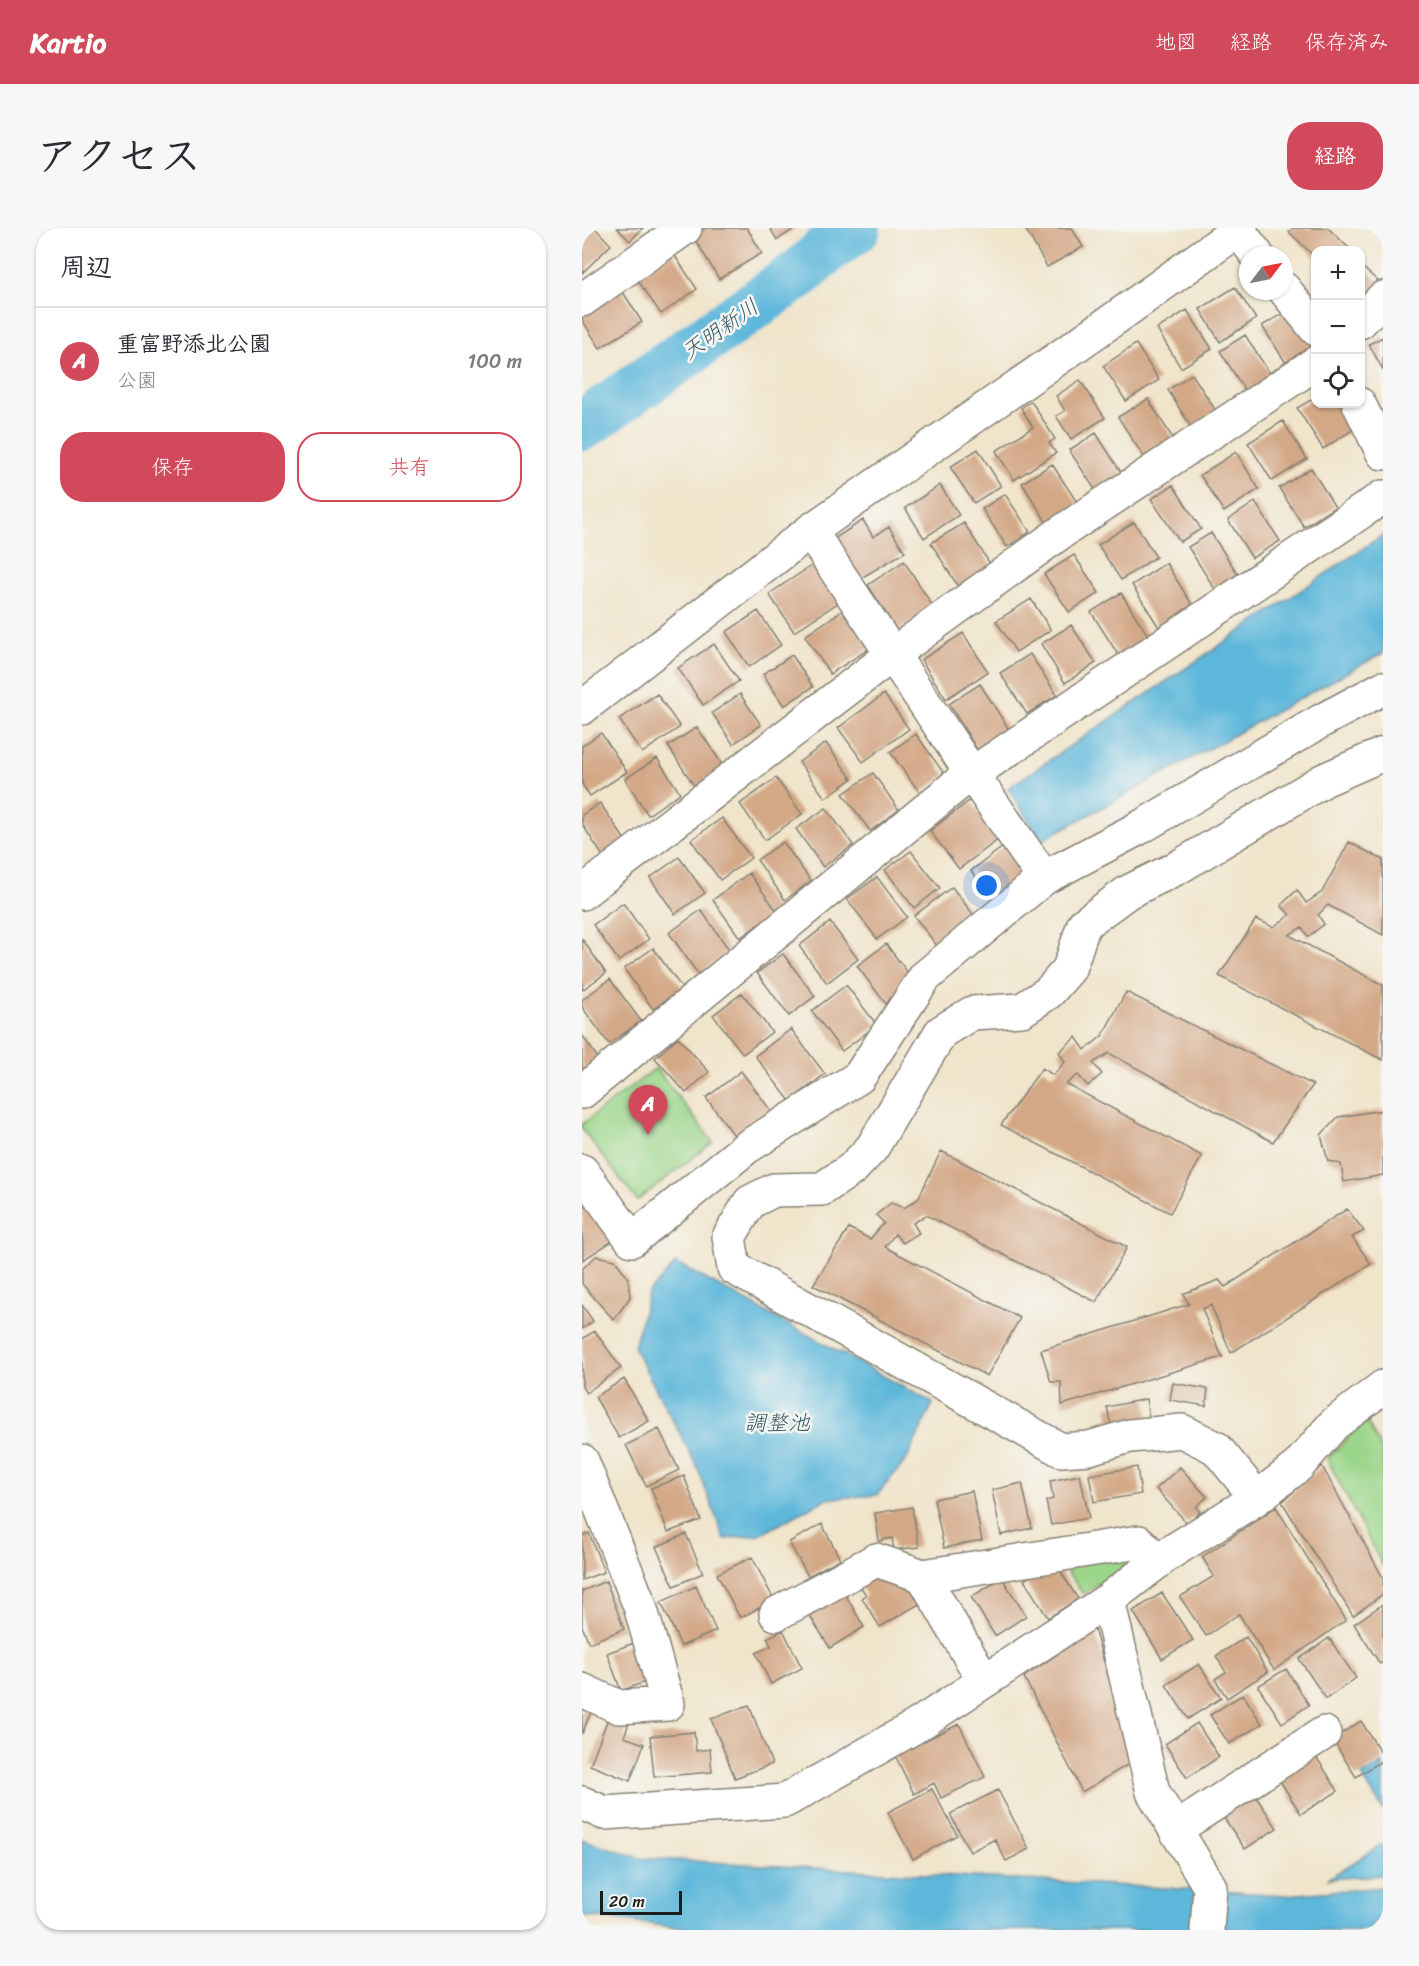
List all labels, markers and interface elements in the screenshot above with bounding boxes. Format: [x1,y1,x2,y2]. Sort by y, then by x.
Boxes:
text: Kartio [30,18,106,67]
text: 地図 [1155,23,1197,61]
text: 経路 [1230,23,1272,61]
text: 保存済み [1305,23,1389,61]
text: アクセス [36,119,201,193]
button: 経路 [1287,122,1383,190]
text: 周辺 [60,244,112,290]
north arrow [1239,246,1293,300]
map controls [1311,246,1365,408]
button: + [1311,246,1365,300]
water label: 天明新川 [673,288,767,370]
button: − [1311,300,1365,354]
text: 重富野添北公園 [117,324,271,363]
text: A [73,344,86,379]
text: 100 m [468,344,522,379]
button: locate [1311,354,1365,408]
text: 公園 [117,363,157,398]
button: 保存 [60,432,285,502]
button: 共有 [297,432,522,502]
your location [972,871,1001,900]
pin: A [628,1086,668,1135]
water label: 調整池 [744,1403,811,1442]
text: 20 m [609,1887,645,1916]
scale bar [600,1888,682,1916]

